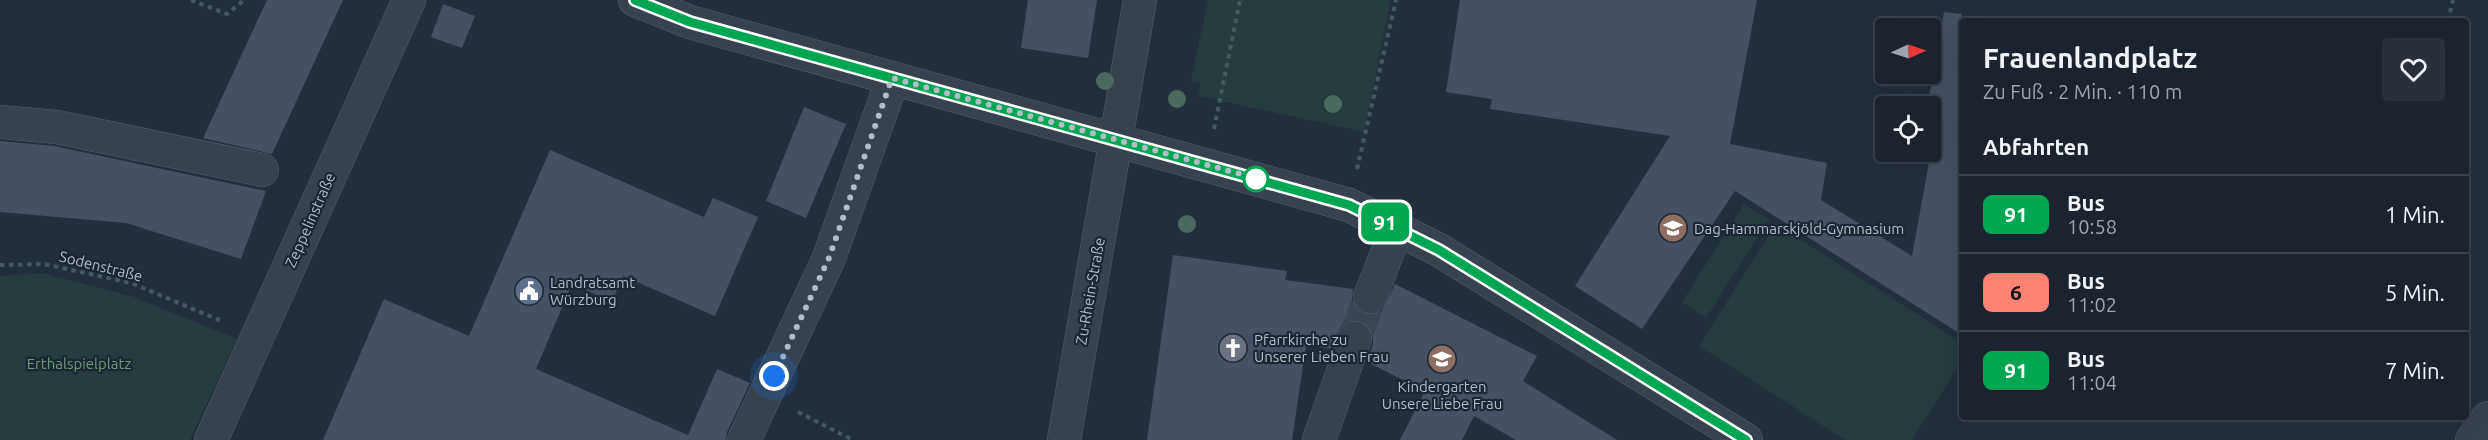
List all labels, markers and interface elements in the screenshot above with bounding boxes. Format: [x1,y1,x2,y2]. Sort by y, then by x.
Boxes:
north arrow [1875,18,1941,84]
map controls [1875,18,1941,162]
button: heart [2382,38,2445,101]
text: Frauenlandplatz [1983,42,2197,73]
text: Zu Fuß · 2 Min. · 110 m [1983,80,2182,103]
button: locate [1875,96,1941,162]
text: Abfahrten [1983,134,2089,159]
unlabelled marker [1243,166,1269,192]
street label: Zeppelinstraße [282,170,338,270]
text: Bus [2067,190,2105,215]
line badge: 91 [1358,202,1412,242]
text: 91 [2004,202,2028,226]
text: 1 Min. [2385,202,2445,227]
text: 91 [1373,210,1397,234]
school or university icon: Dag-Hammarskjöld-Gymnasium [1657,212,1689,244]
text: 10:58 [2067,215,2117,238]
place label: Dag-Hammarskjöld-Gymnasium [1694,220,1904,237]
street label: Zu-Rhein-Straße [1072,236,1108,346]
street label: Sodenstraße [58,247,144,285]
text: Bus [2067,268,2105,293]
place label: Landratsamt Würzburg [550,274,635,308]
public building icon: Landratsamt Würzburg [513,275,545,307]
text: 6 [2010,280,2022,304]
text: 5 Min. [2385,280,2445,305]
text: 11:02 [2067,293,2117,316]
place label: Pfarrkirche zu Unserer Lieben Frau [1254,331,1389,365]
church icon: Pfarrkirche zu Unserer Lieben Frau [1217,332,1249,364]
school or university icon: Kindergarten Unsere Liebe Frau [1426,343,1458,375]
text: Bus [2067,346,2105,371]
park label: Erthalspielplatz [27,355,131,372]
text: 91 [2004,358,2028,382]
text: 7 Min. [2385,358,2445,383]
your location [759,361,789,391]
text: 11:04 [2067,371,2117,394]
place label: Kindergarten Unsere Liebe Frau [1382,378,1502,412]

